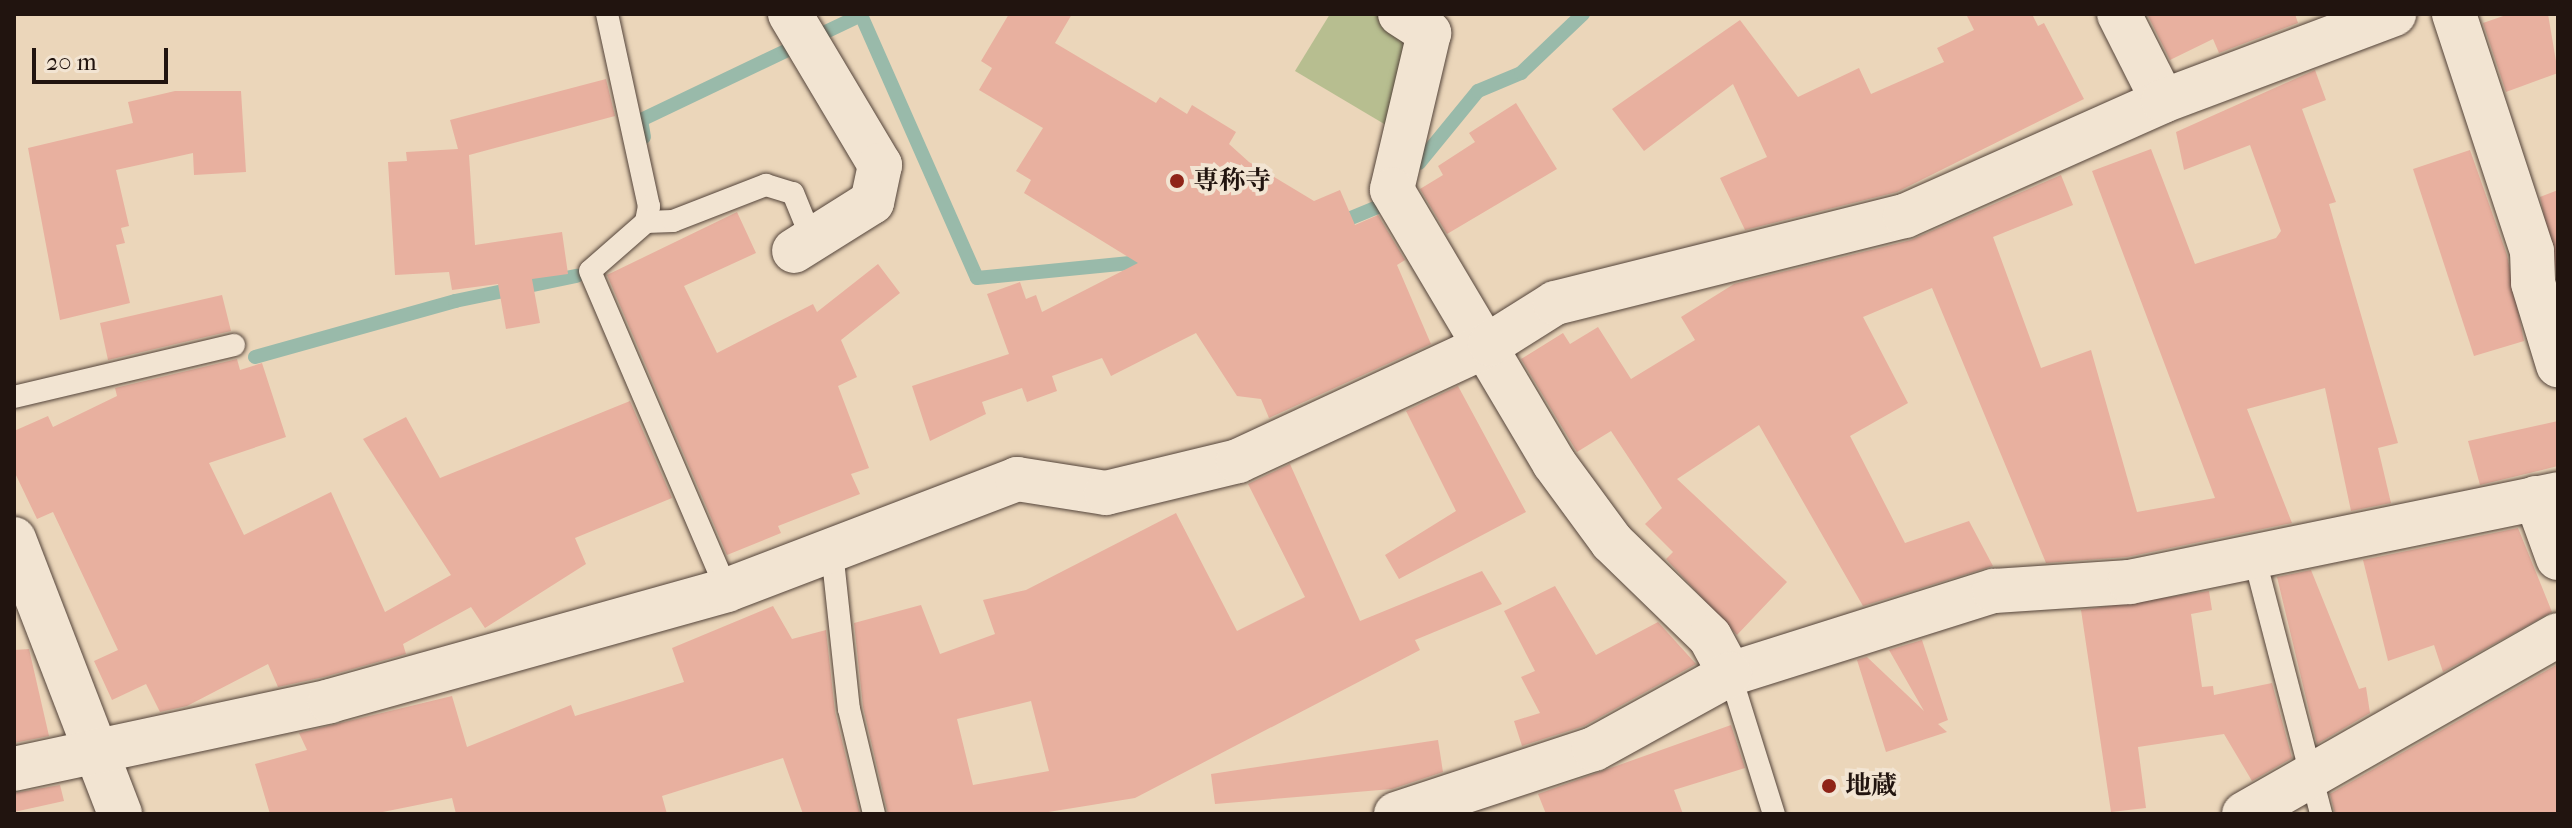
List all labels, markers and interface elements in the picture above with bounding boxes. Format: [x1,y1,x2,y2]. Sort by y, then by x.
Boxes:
scale bar [36,32,172,82]
text: 20 m [46,48,97,76]
place label: 専称寺 [1193,165,1271,197]
marker: 専称寺 [1168,172,1186,190]
place label: 地蔵 [1845,770,1897,802]
marker: 地蔵 [1820,777,1838,795]

